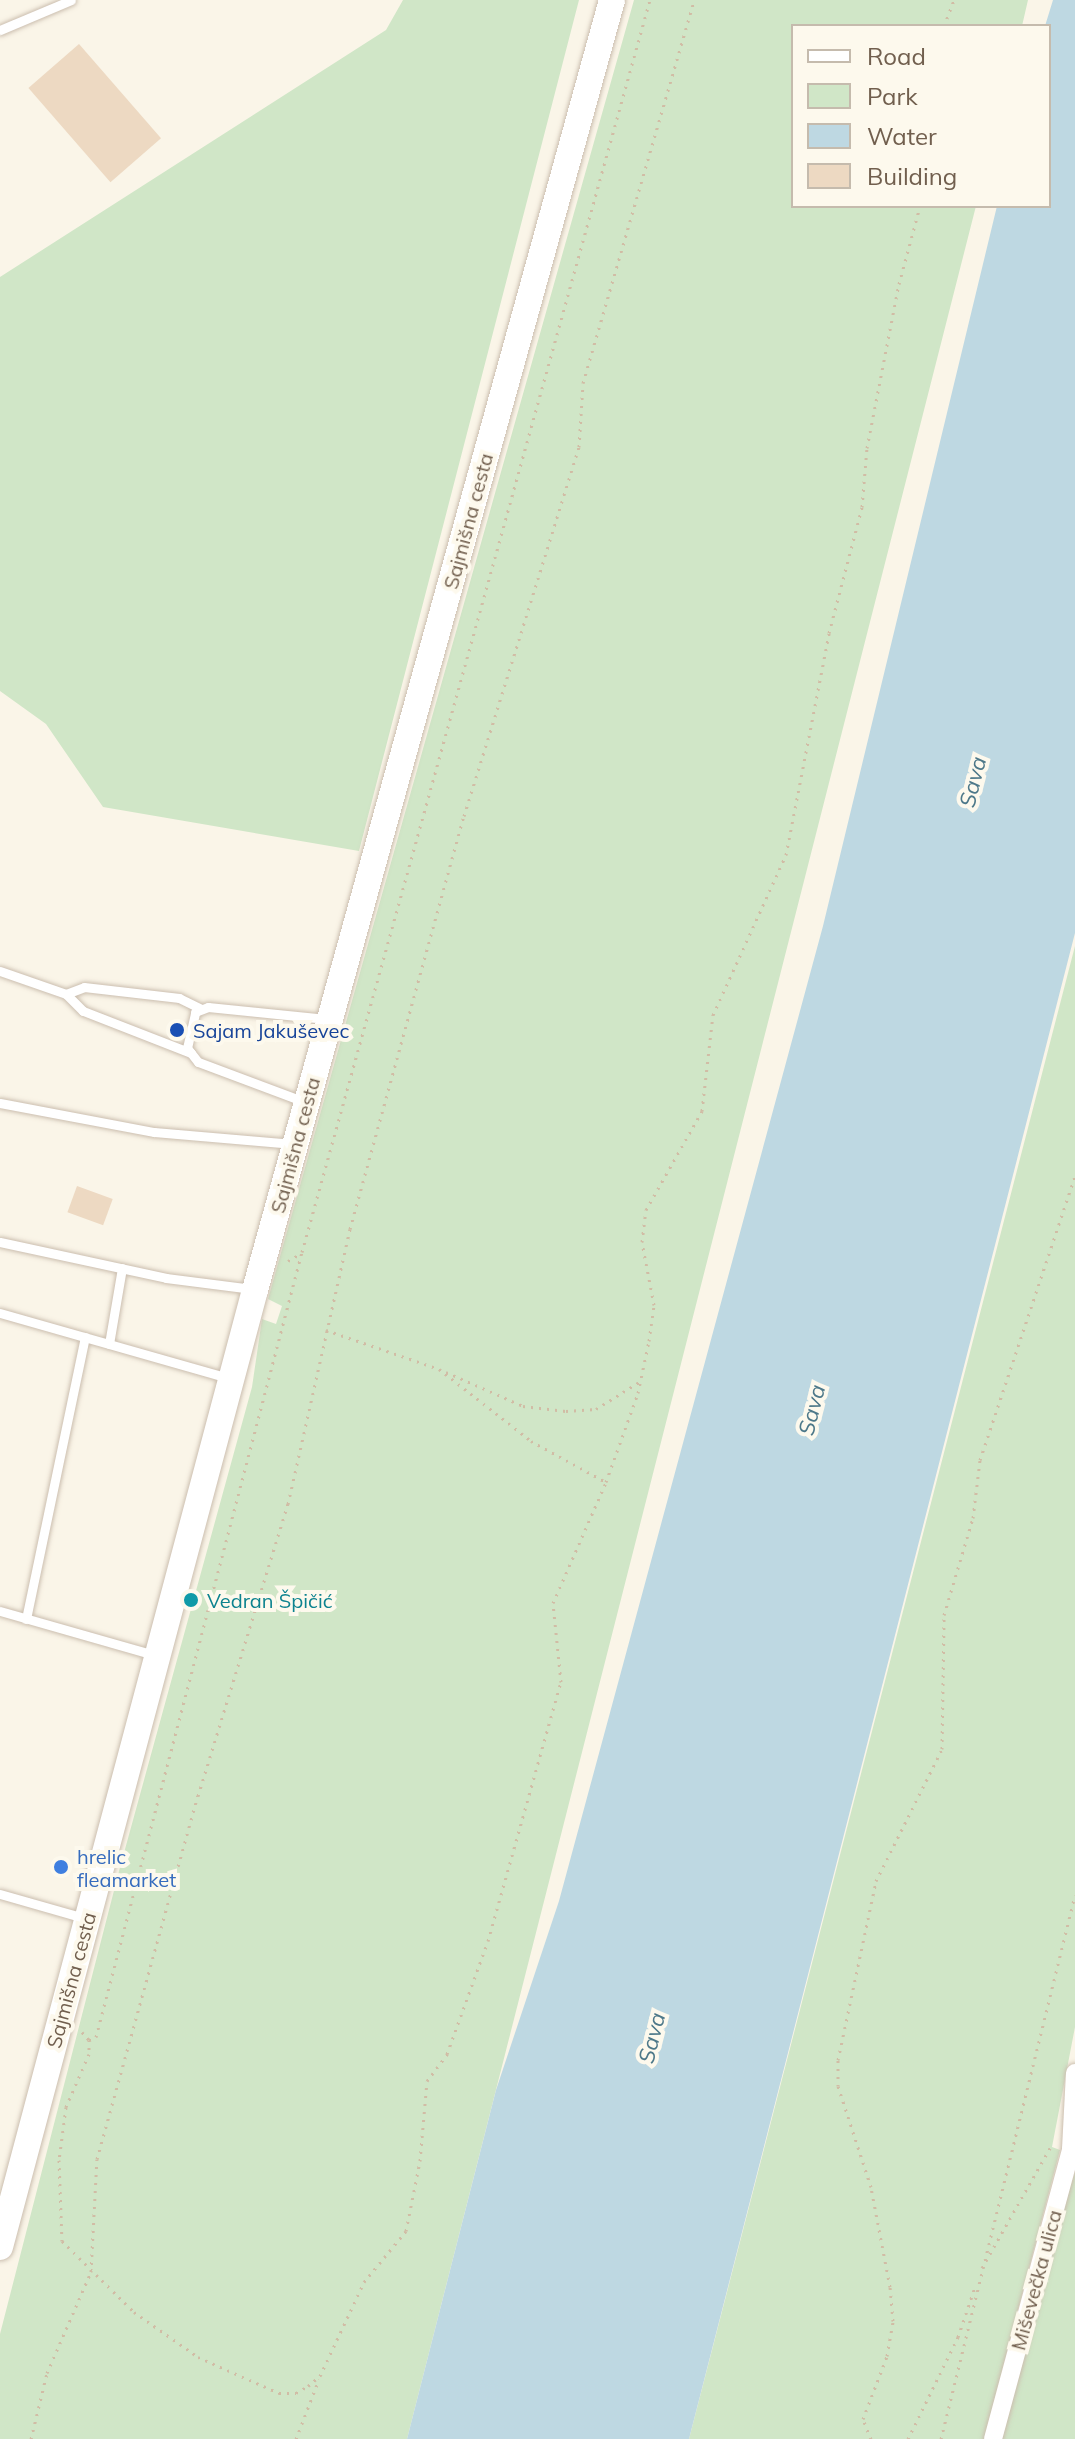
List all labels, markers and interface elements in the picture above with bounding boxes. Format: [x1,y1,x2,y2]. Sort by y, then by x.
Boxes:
legend [791,24,1051,208]
text: Road [867,41,926,71]
text: Park [867,81,918,111]
text: Water [867,121,937,151]
text: Building [867,161,957,191]
street label: Sajmišna cesta [438,450,498,592]
water label: Sava [954,754,992,810]
place label: Sajam Jakuševec [193,1018,349,1042]
marker: Sajam Jakuševec [168,1021,186,1039]
street label: Sajmišna cesta [265,1074,325,1216]
water label: Sava [793,1382,831,1438]
place label: Vedran Špičić [207,1588,333,1612]
marker: Vedran Špičić [182,1591,200,1609]
place label: hrelic fleamarket [77,1844,176,1891]
marker: hrelic fleamarket [52,1858,70,1876]
street label: Sajmišna cesta [41,1909,101,2051]
water label: Sava [633,2010,671,2066]
street label: Miševečka ulica [1006,2207,1066,2353]

